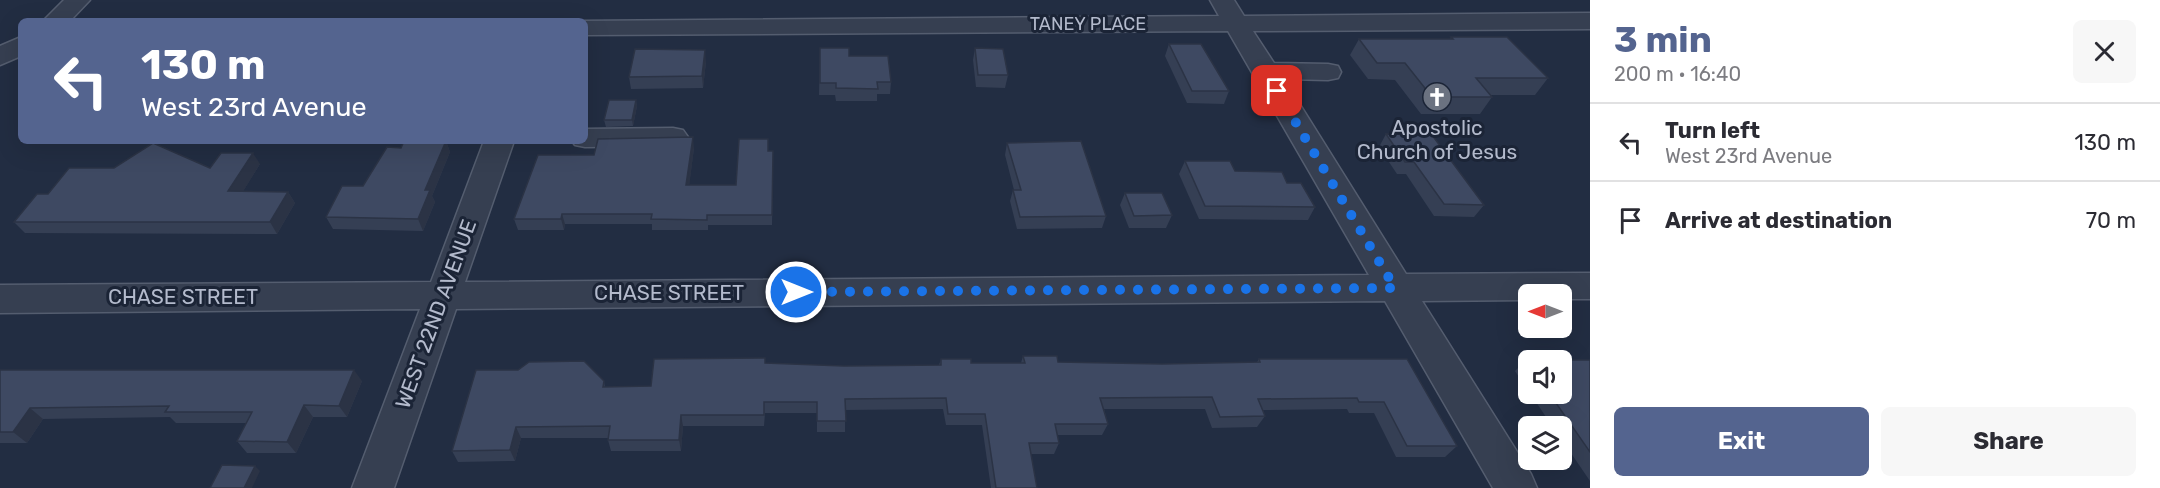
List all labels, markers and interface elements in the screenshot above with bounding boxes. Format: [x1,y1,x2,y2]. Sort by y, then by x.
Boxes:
street label: TANEY PLACE [1030,13,1146,35]
text: 3 min [1614,18,1712,61]
button: close [2073,20,2136,83]
text: 130 m [141,40,266,90]
icon: left [42,42,120,120]
text: 200 m · 16:40 [1614,62,1741,86]
pin [1251,65,1302,116]
icon: arrive [1260,74,1293,107]
church icon: Apostolic Church of Jesus [1421,81,1453,113]
text: West 23rd Avenue [141,91,367,123]
place label: Apostolic Church of Jesus [1357,115,1517,164]
text: Turn left [1665,117,1760,144]
icon: left [1614,126,1647,159]
text: 130 m [2074,129,2136,156]
text: West 23rd Avenue [1665,144,1832,168]
icon: arrive [1614,204,1647,237]
text: Arrive at destination [1665,207,1892,234]
text: 70 m [2086,207,2136,234]
street label: WEST 22ND AVENUE [390,216,481,412]
position arrow [764,260,828,324]
street label: CHASE STREET [594,280,744,305]
street label: CHASE STREET [108,284,258,309]
north arrow [1518,284,1572,338]
map controls [1518,284,1572,470]
button: sound [1518,350,1572,404]
button: Exit [1614,407,1869,476]
button: Share [1881,407,2136,476]
button: layers [1518,416,1572,470]

